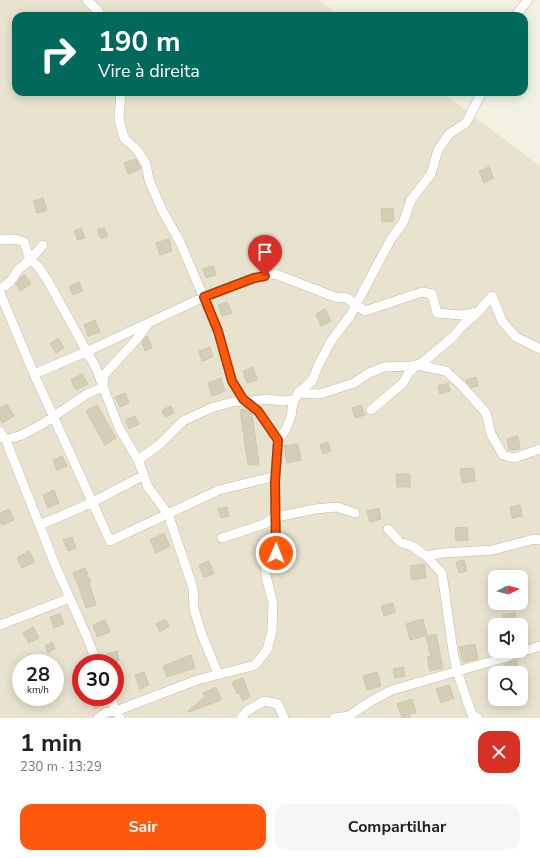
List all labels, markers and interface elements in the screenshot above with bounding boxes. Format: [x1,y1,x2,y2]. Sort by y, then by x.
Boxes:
text: 190 m [98,23,181,61]
icon: right [32,28,84,80]
text: Vire à direita [98,59,200,83]
pin [248,235,282,276]
icon: arrive [254,241,276,263]
position arrow [255,532,297,574]
north arrow [488,570,528,610]
map controls [488,570,528,706]
button: sound [488,618,528,658]
speed limit sign: 30 [72,654,124,706]
text: 28 [26,661,50,688]
button: search [488,666,528,706]
text: km/h [27,683,49,697]
text: 1 min [20,727,82,759]
button: close [478,731,520,773]
text: 230 m · 13:29 [20,758,102,776]
button: Sair [20,804,266,850]
button: Compartilhar [274,804,520,850]

